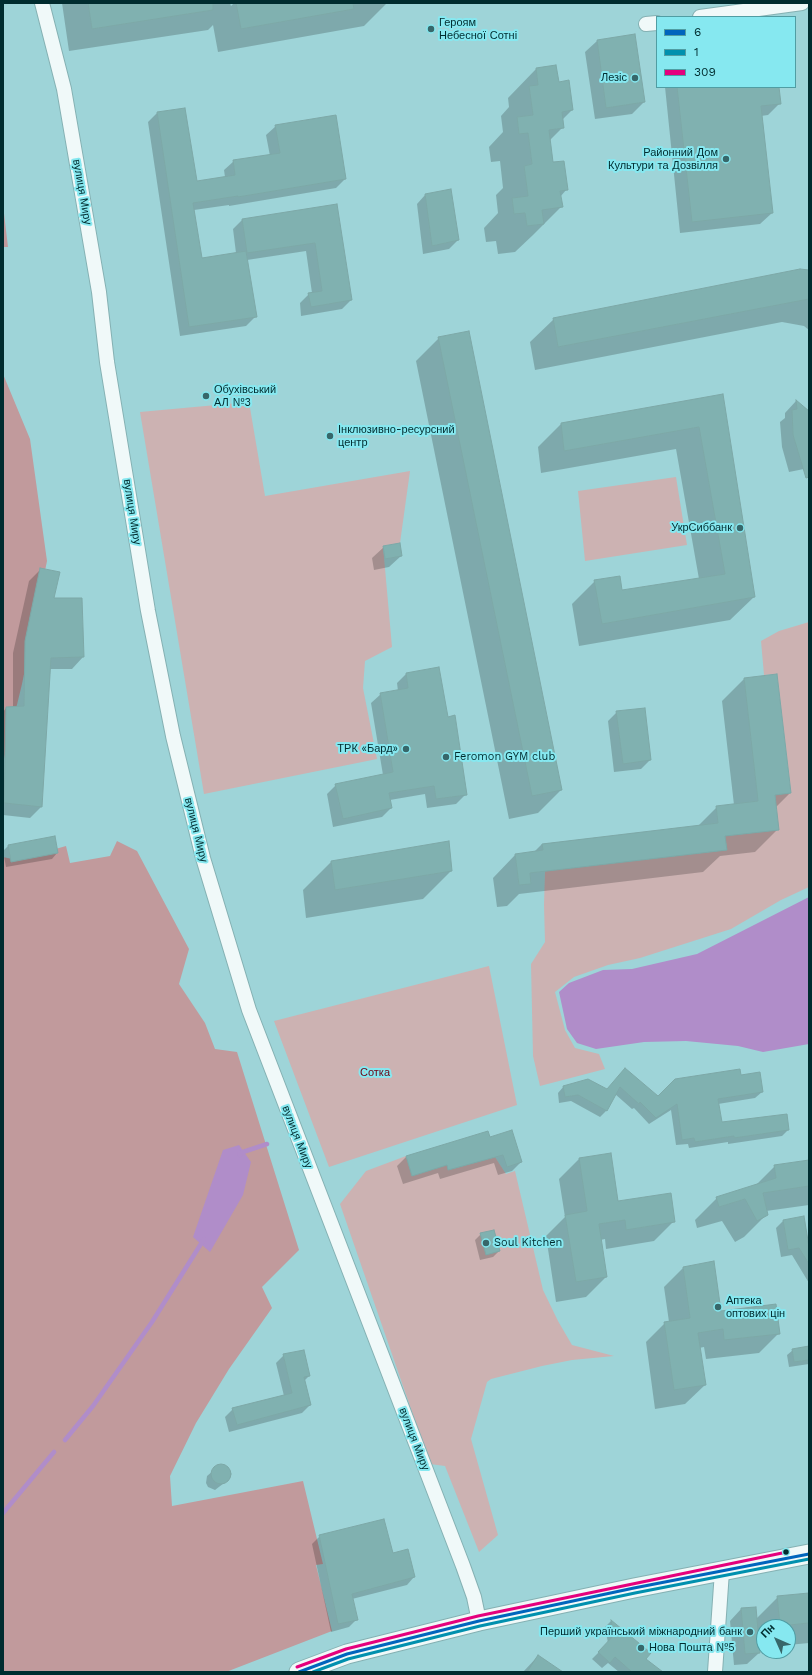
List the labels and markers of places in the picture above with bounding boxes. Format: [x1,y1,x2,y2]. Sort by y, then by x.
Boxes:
place label: Героям Небесної Сотні [439,16,517,42]
marker: Героям Небесної Сотні [426,24,436,34]
place label: Лезіс [601,71,627,85]
marker: Лезіс [630,73,640,83]
place label: Районний Дом Культури та Дозвілля [608,146,718,172]
marker: Районний Дом Культури та Дозвілля [721,154,731,164]
place label: Обухівський АЛ №3 [214,383,276,409]
marker: Обухівський АЛ №3 [201,391,211,401]
place label: Інклюзивно-ресурсний центр [338,423,455,449]
marker: Інклюзивно-ресурсний центр [325,431,335,441]
place label: УкрСиббанк [671,521,732,535]
marker: УкрСиббанк [735,523,745,533]
place label: ТРК «Бард» [337,742,398,756]
marker: ТРК «Бард» [401,744,411,754]
place label: Feromon GYM club [454,750,555,764]
marker: Feromon GYM club [441,752,451,762]
place label: Soul Kitchen [494,1236,562,1250]
marker: Soul Kitchen [481,1238,491,1248]
place label: Аптека оптових цін [726,1294,785,1320]
marker: Аптека оптових цін [713,1302,723,1312]
unlabelled marker [781,1547,791,1557]
place label: Перший український міжнародний банк [540,1625,742,1639]
marker: Перший український міжнародний банк [745,1627,755,1637]
place label: Нова Пошта №5 [649,1641,735,1655]
marker: Нова Пошта №5 [636,1643,646,1653]

